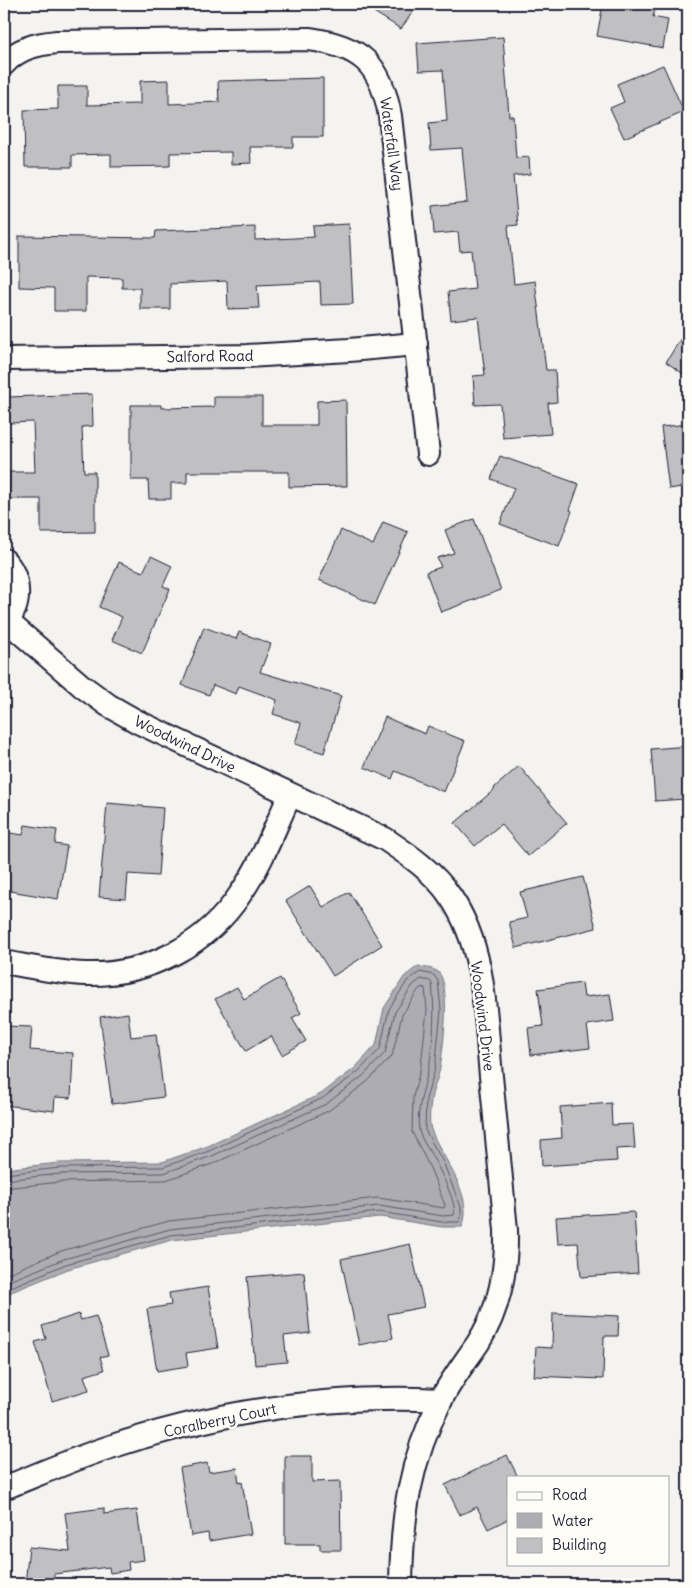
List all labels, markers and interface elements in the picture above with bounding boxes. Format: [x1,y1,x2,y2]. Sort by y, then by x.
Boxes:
street label: Waterfall Way [376,96,408,192]
street label: Salford Road [166,346,254,366]
street label: Woodwind Drive [131,711,239,777]
street label: Woodwind Drive [467,960,499,1072]
street label: Coralberry Court [162,1399,278,1441]
legend [507,1476,670,1566]
text: Road [552,1485,587,1504]
text: Water [552,1511,593,1530]
text: Building [552,1535,607,1554]

